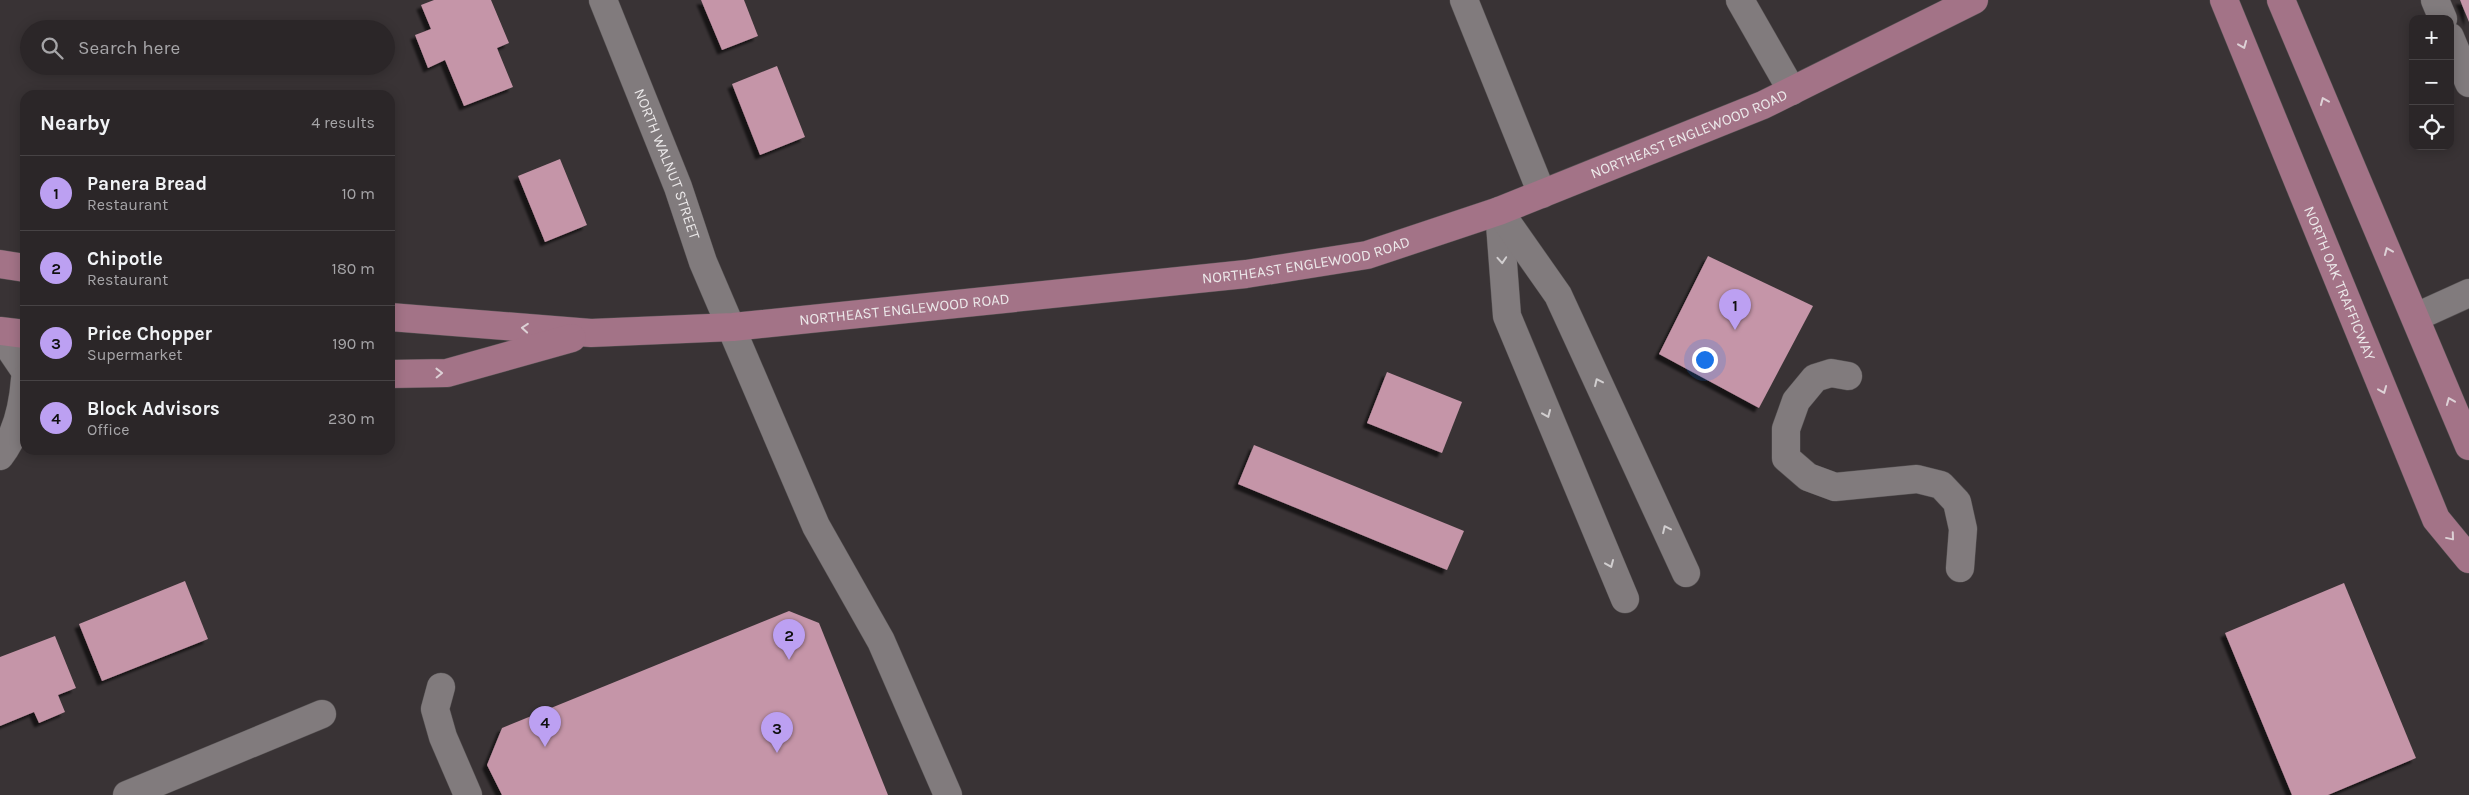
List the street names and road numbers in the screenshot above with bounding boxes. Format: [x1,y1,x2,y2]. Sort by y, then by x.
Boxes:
street label: NORTHEAST ENGLEWOOD ROAD [1588,85,1790,182]
street label: NORTH WALNUT STREET [630,86,704,242]
street label: NORTH OAK TRAFFICWAY [2300,203,2380,364]
street label: NORTHEAST ENGLEWOOD ROAD [1201,232,1412,287]
street label: NORTHEAST ENGLEWOOD ROAD [798,289,1010,329]

